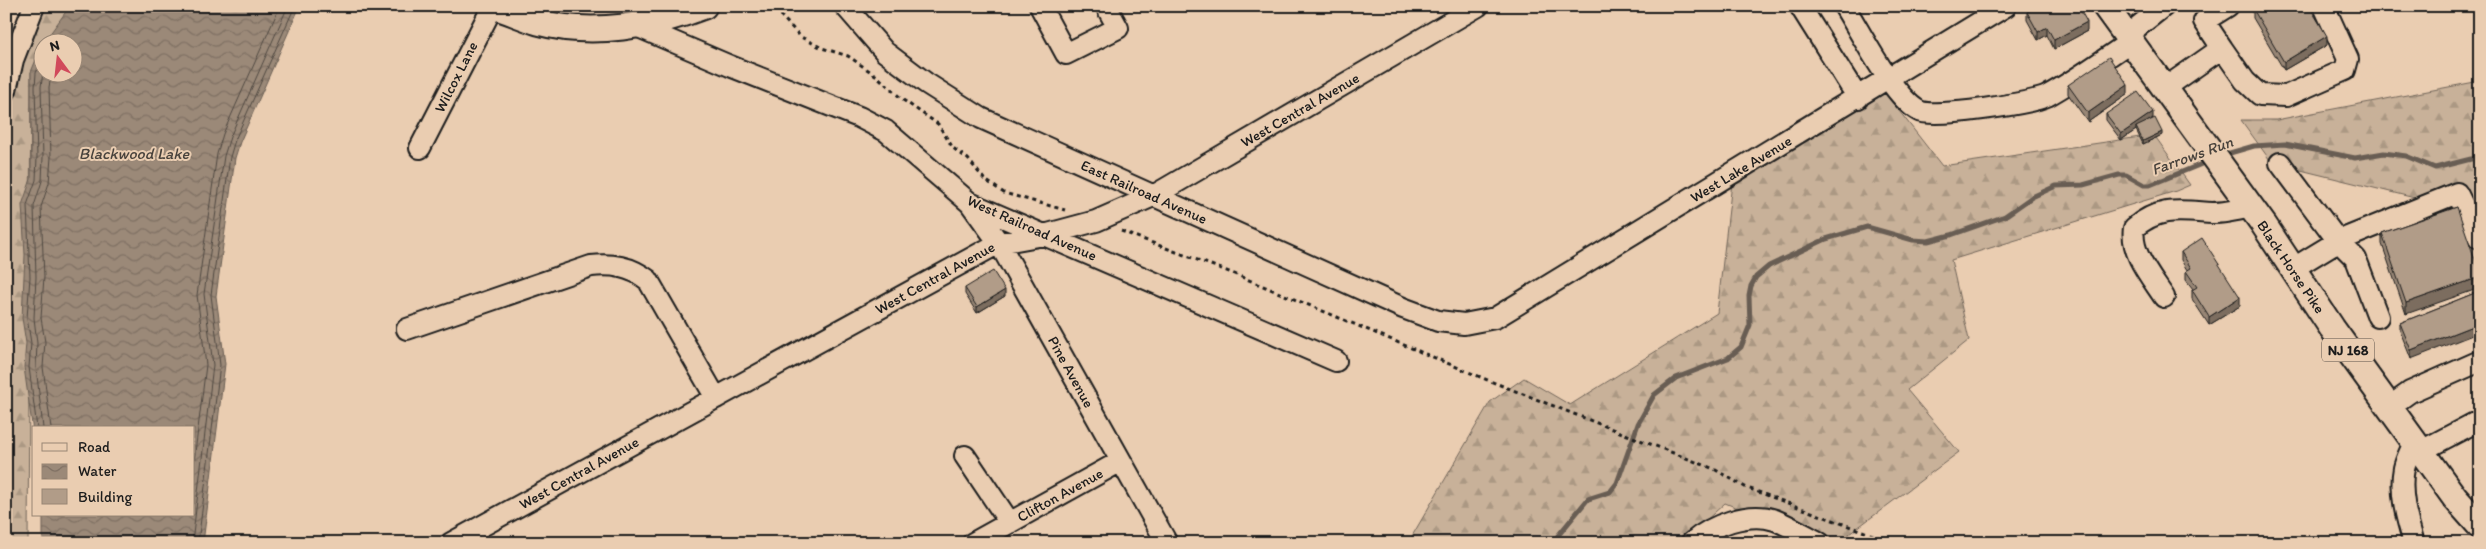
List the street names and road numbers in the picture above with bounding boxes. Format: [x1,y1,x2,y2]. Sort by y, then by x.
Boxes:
street label: Wilcox Lane [430,39,482,115]
street label: West Central Avenue [1237,69,1363,151]
street label: West Lake Avenue [1687,132,1795,206]
street label: East Railroad Avenue [1078,156,1210,228]
street label: West Railroad Avenue [964,191,1100,265]
street label: Black Horse Pike [2253,217,2329,317]
street label: West Central Avenue [872,238,998,318]
street label: Pine Avenue [1044,333,1098,411]
road number: NJ 168 [2322,338,2374,362]
street label: West Central Avenue [516,433,642,513]
street label: Clifton Avenue [1014,464,1106,526]

